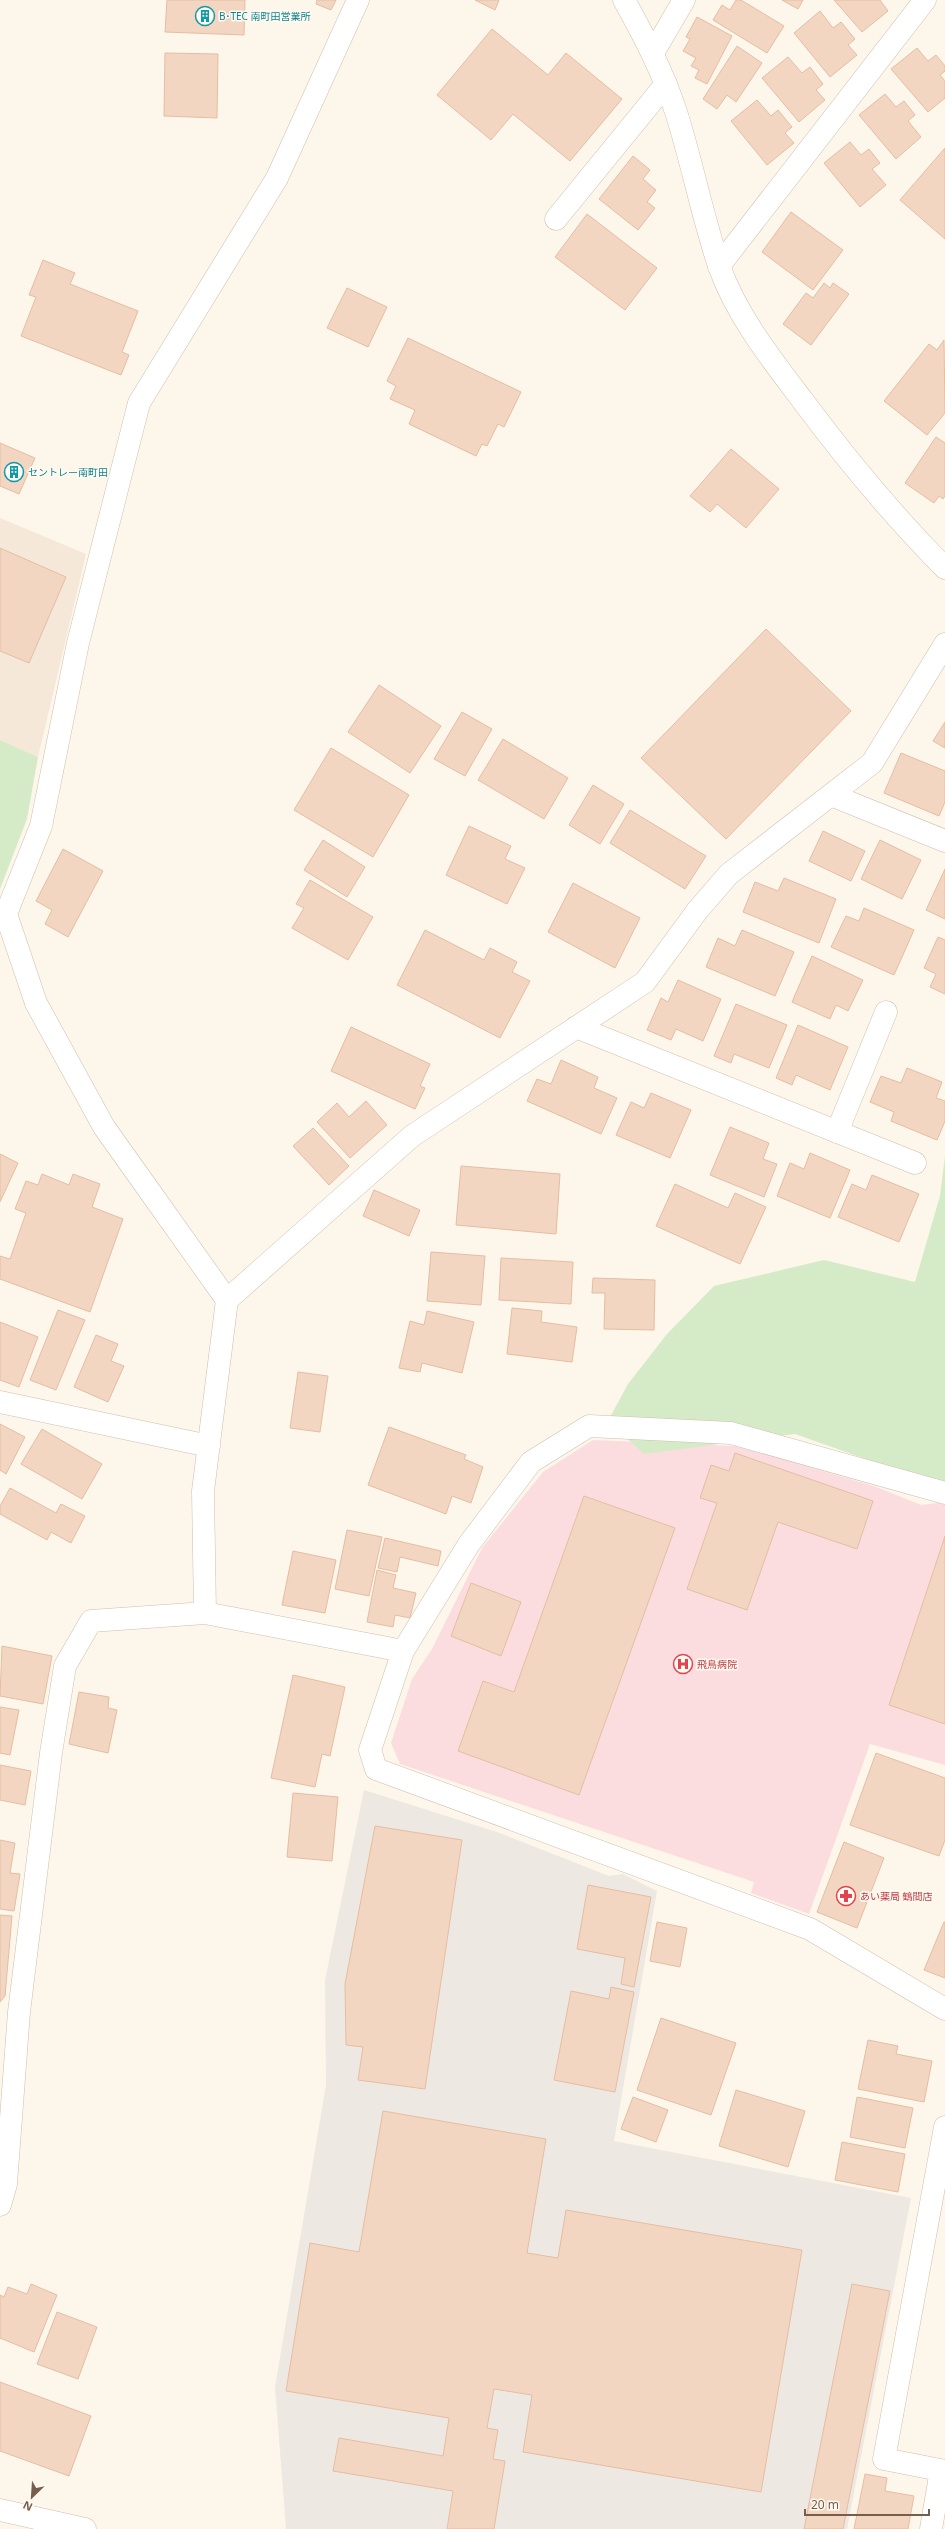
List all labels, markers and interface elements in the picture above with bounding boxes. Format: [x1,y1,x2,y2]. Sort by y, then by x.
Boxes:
building icon: B･TEC 南町田営業所 [194,5,216,27]
place label: B･TEC 南町田営業所 [219,9,311,23]
building icon: セントレー南町田 [3,461,25,483]
place label: セントレー南町田 [28,465,108,479]
hospital icon: 飛鳥病院 [672,1653,694,1675]
place label: 飛鳥病院 [697,1657,737,1671]
pharmacy icon: あい薬局 鶴間店 [835,1885,857,1907]
place label: あい薬局 鶴間店 [860,1889,933,1903]
north arrow [12,2477,52,2517]
scale bar [805,2491,929,2517]
text: 20 m [811,2496,839,2513]
text: N [20,2498,35,2515]

